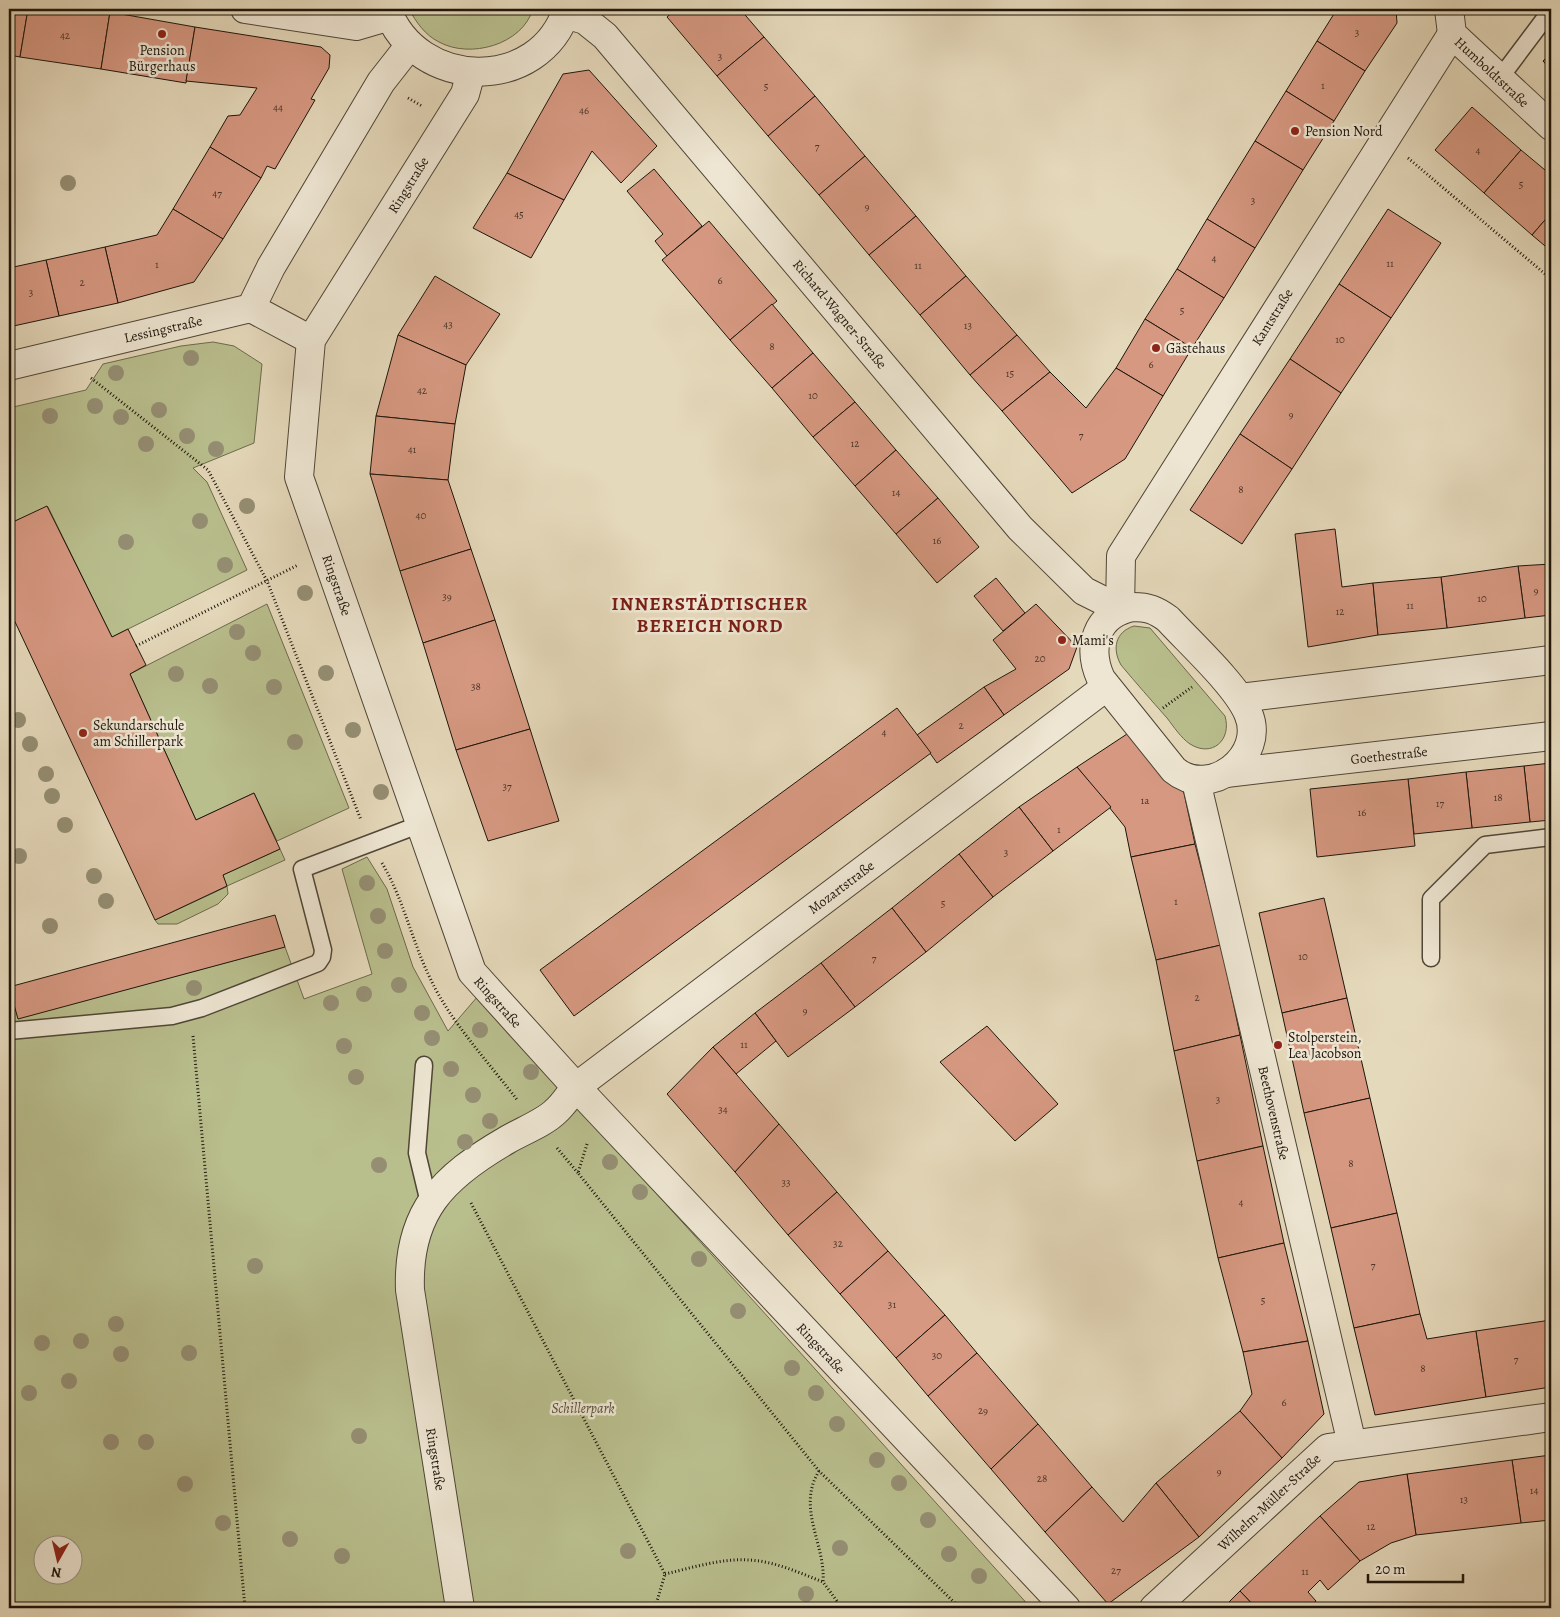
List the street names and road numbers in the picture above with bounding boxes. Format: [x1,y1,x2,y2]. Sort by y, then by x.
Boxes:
street label: Humboldtstraße [1450,33,1533,112]
street label: Ringstraße [384,153,433,217]
street label: Richard-Wagner-Straße [788,256,891,373]
street label: Kantstraße [1247,285,1297,349]
street label: Lessingstraße [122,311,204,348]
street label: Ringstraße [317,552,356,618]
street label: Goethestraße [1350,742,1428,769]
street label: Mozartstraße [804,856,878,918]
street label: Ringstraße [469,972,526,1032]
street label: Beethovenstraße [1253,1064,1294,1162]
street label: Ringstraße [792,1319,849,1378]
street label: Ringstraße [421,1426,450,1492]
street label: Wilhelm-Müller-Straße [1213,1450,1325,1556]

